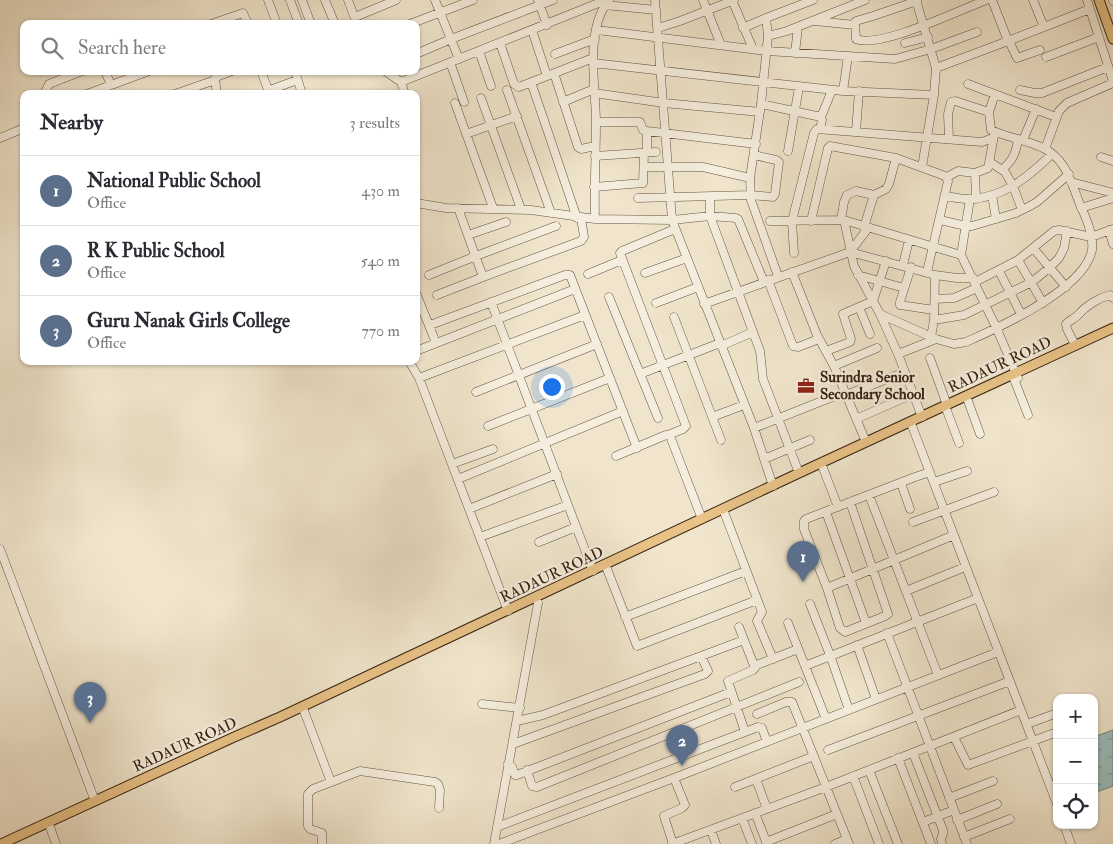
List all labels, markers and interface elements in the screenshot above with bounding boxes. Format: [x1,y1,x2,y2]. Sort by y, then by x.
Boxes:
search box [20,20,420,75]
icon: search [38,34,66,62]
text: Search here [78,36,166,60]
text: Nearby [40,109,103,136]
text: 3 results [349,113,400,133]
text: National Public School [87,169,261,193]
text: 1 [53,181,59,201]
text: 430 m [361,181,400,201]
text: Office [87,193,126,213]
text: R K Public School [87,239,225,263]
text: 2 [52,251,60,271]
text: 540 m [361,251,400,271]
text: Office [87,263,126,283]
text: Guru Nanak Girls College [87,309,290,333]
text: 3 [53,321,59,341]
text: 770 m [361,321,400,341]
text: Office [87,333,126,353]
street label: RADAUR ROAD [945,333,1055,397]
place label: Surindra Senior Secondary School [820,368,925,405]
your location [539,374,565,400]
office icon: Surindra Senior Secondary School [796,376,816,396]
pin: 1 [787,541,819,582]
street label: RADAUR ROAD [497,543,607,607]
pin: 3 [74,682,106,723]
map controls [1053,694,1098,829]
button: + [1053,694,1098,739]
street label: RADAUR ROAD [130,714,240,776]
pin: 2 [666,725,698,766]
button: − [1053,739,1098,784]
button: locate [1053,784,1098,829]

